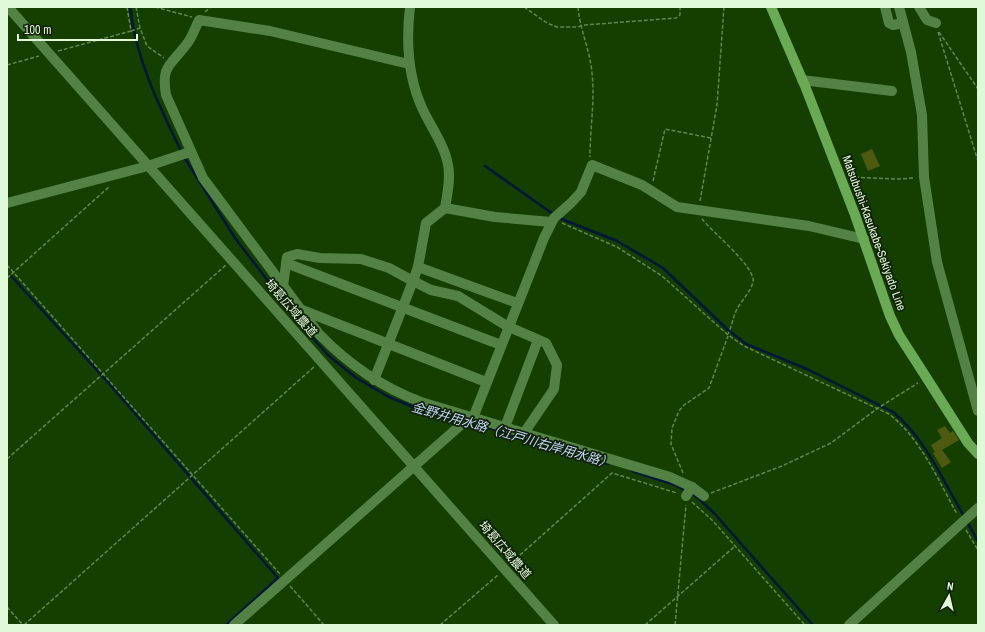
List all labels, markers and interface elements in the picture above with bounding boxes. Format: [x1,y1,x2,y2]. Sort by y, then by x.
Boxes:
scale bar [18,16,137,42]
text: 100 m [24,22,51,38]
street label: Matsubushi-Kasukabe-Sekiyado Line [838,153,910,313]
street label: 埼葛広域農道 [261,276,321,340]
water label: 金野井用水路（江戸川右岸用水路） [410,398,614,472]
street label: 埼葛広域農道 [475,518,535,582]
north arrow [929,576,969,616]
text: N [946,579,955,593]

